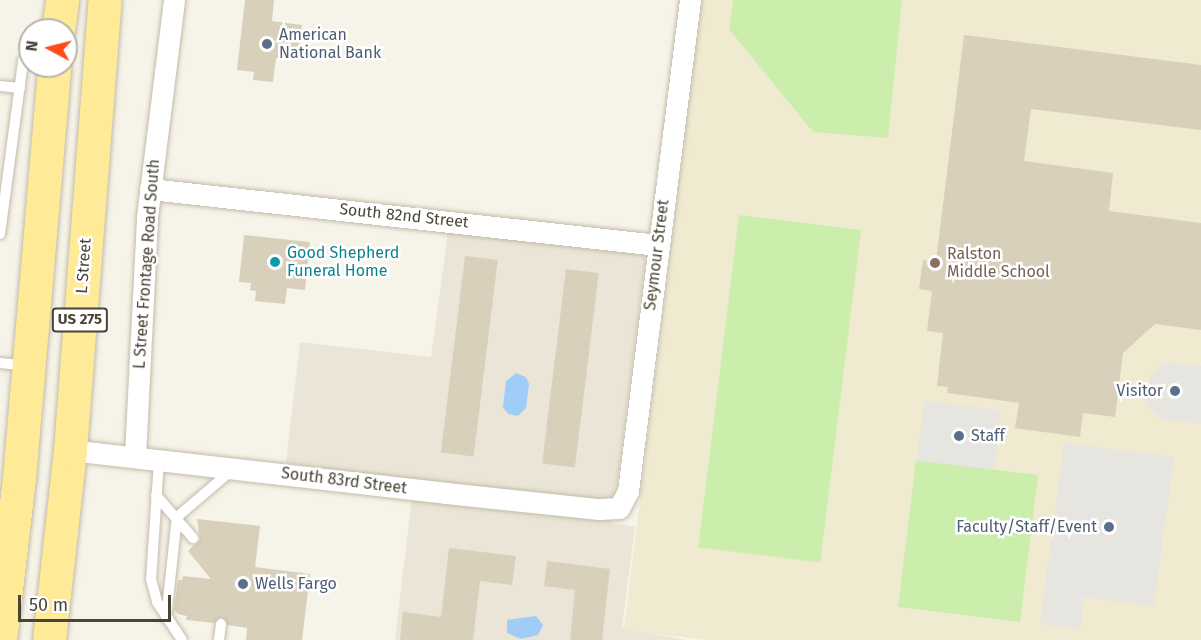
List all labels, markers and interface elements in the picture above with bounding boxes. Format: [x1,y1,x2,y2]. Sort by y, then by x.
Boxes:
north arrow [18,18,78,78]
place label: American National Bank [279,25,381,63]
marker: American National Bank [260,37,274,51]
text: N [22,40,42,52]
street label: L Street Frontage Road South [130,158,164,370]
street label: Seymour Street [641,199,673,311]
street label: South 82nd Street [338,200,470,232]
street label: L Street [72,238,96,294]
place label: Good Shepherd Funeral Home [287,243,399,281]
place label: Ralston Middle School [947,244,1050,282]
marker: Good Shepherd Funeral Home [268,255,282,269]
marker: Ralston Middle School [928,256,942,270]
road number: US 275 [52,308,109,332]
place label: Visitor [1117,381,1163,401]
marker: Visitor [1168,384,1182,398]
place label: Staff [971,426,1005,446]
marker: Staff [952,429,966,443]
street label: South 83rd Street [280,464,408,498]
place label: Faculty/Staff/Event [956,517,1097,537]
marker: Faculty/Staff/Event [1102,520,1116,534]
place label: Wells Fargo [255,574,337,594]
marker: Wells Fargo [236,577,250,591]
scale bar [21,583,174,621]
text: 50 m [29,594,68,616]

